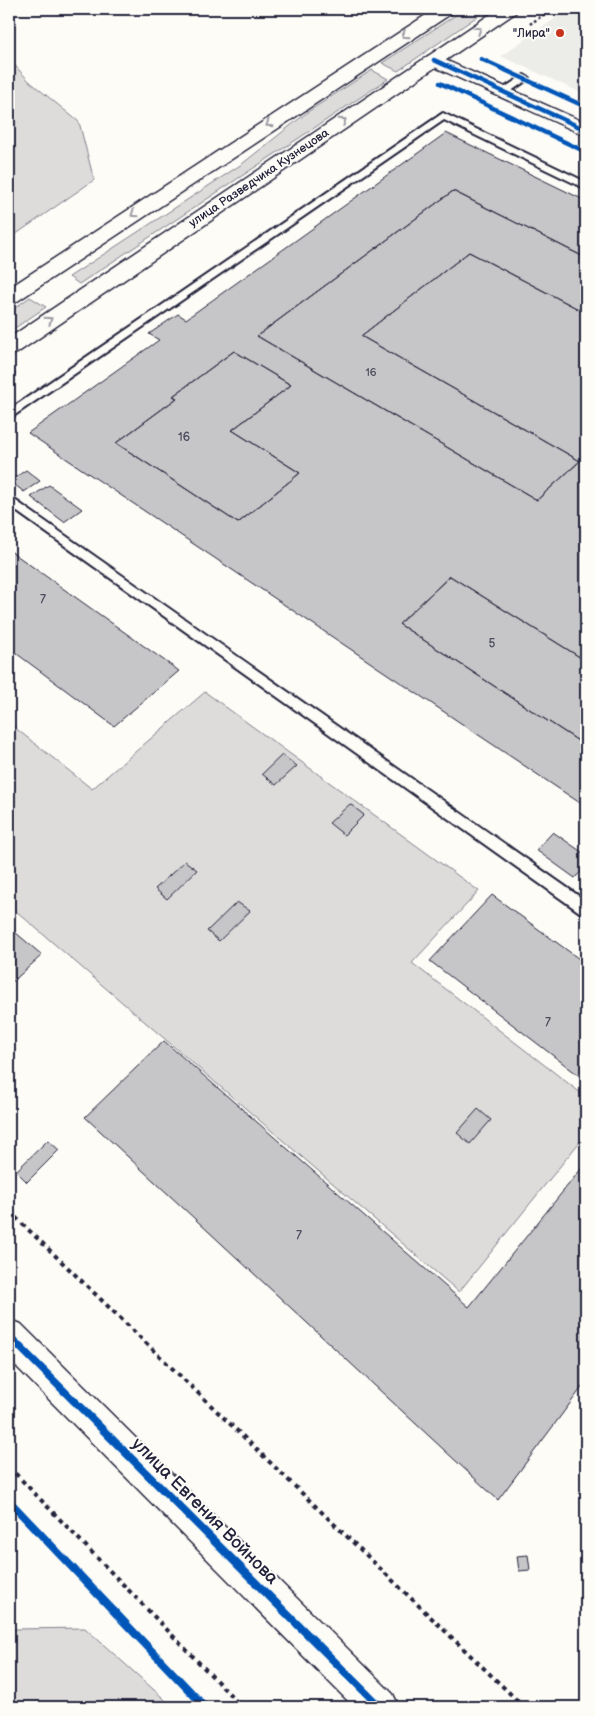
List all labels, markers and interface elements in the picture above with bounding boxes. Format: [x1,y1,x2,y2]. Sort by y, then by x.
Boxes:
place label: "Лира" [513,26,550,41]
one-way arrow [472,27,481,36]
marker: "Лира" [554,27,566,39]
one-way arrow [401,29,410,38]
one-way arrow [265,118,275,127]
one-way arrow [337,118,347,127]
street label: улица Разведчика Кузнецова [186,125,332,231]
one-way arrow [130,208,139,218]
one-way arrow [43,317,53,326]
house number: 16 [366,366,377,379]
house number: 16 [178,430,190,445]
house number: 7 [40,592,46,607]
house number: 5 [489,636,496,651]
house number: 7 [545,1015,551,1030]
house number: 7 [296,1228,302,1243]
street label: улица Евгения Войнова [127,1433,283,1589]

